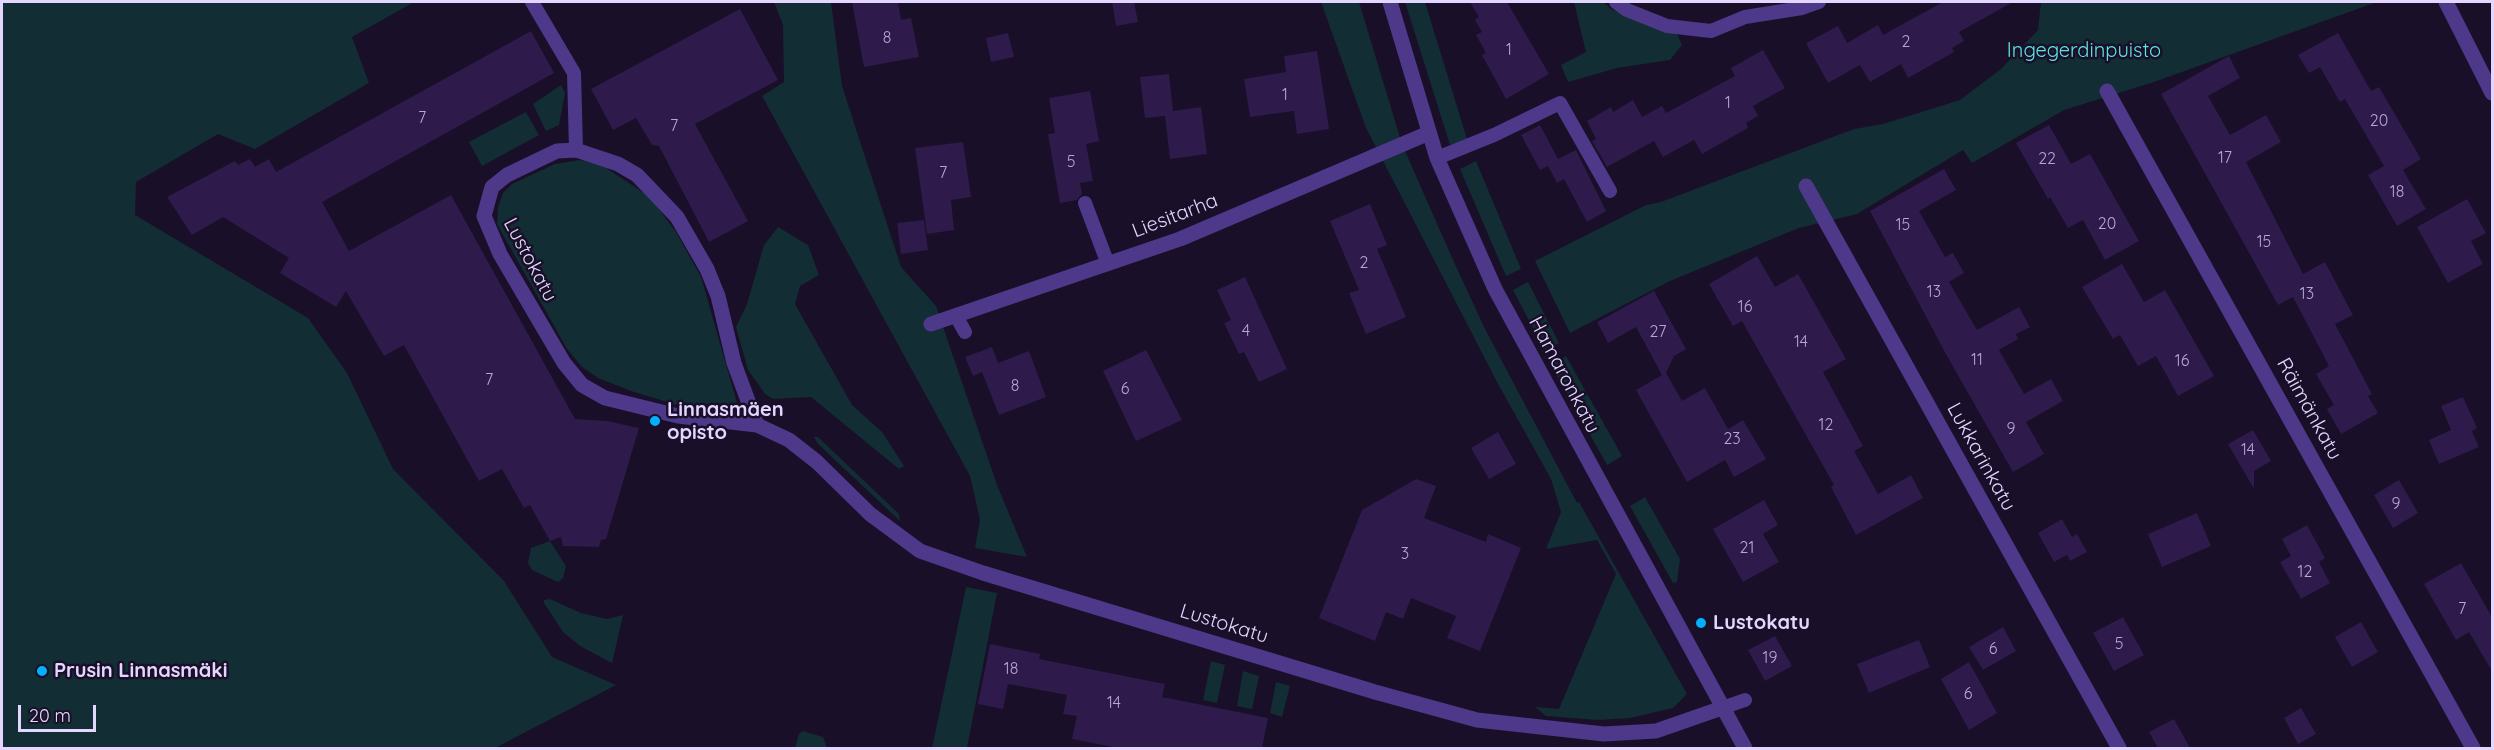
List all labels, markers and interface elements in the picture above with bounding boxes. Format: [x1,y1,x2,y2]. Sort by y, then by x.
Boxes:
house number: 8 [883,28,891,48]
house number: 2 [1902,32,1910,52]
park label: Ingegerdinpuisto [2007,39,2161,63]
house number: 1 [1506,40,1512,60]
house number: 1 [1282,85,1288,105]
house number: 1 [1725,93,1731,113]
house number: 7 [418,108,426,128]
house number: 20 [2370,111,2388,131]
house number: 7 [670,116,678,136]
house number: 17 [2218,148,2232,168]
house number: 22 [2038,149,2056,169]
house number: 5 [1067,152,1075,172]
house number: 7 [939,163,947,183]
house number: 18 [2390,182,2404,202]
street label: Liesitarha [1129,189,1221,243]
street label: Lustokatu [498,214,562,306]
house number: 20 [2098,214,2116,234]
house number: 15 [1896,215,1910,235]
house number: 15 [2257,232,2271,252]
house number: 2 [1360,253,1368,273]
house number: 13 [1927,282,1941,302]
house number: 13 [2300,284,2314,304]
house number: 16 [1738,297,1752,317]
street label: Hamaronkatu [1523,313,1605,437]
house number: 4 [1242,321,1250,341]
house number: 27 [1650,322,1666,342]
house number: 14 [1794,332,1808,352]
house number: 11 [1971,350,1983,370]
house number: 16 [2175,351,2189,371]
street label: Räimänkatu [2271,354,2347,464]
house number: 7 [485,370,493,390]
house number: 8 [1011,376,1019,396]
house number: 6 [1121,379,1129,399]
place label: Linnasmäen opisto [667,398,784,445]
street label: Lukkarinkatu [1941,399,2021,515]
marker: Linnasmäen opisto [648,414,662,428]
house number: 12 [1819,415,1833,435]
house number: 9 [2007,419,2015,439]
house number: 23 [1723,429,1741,449]
house number: 14 [2241,440,2255,460]
house number: 9 [2392,494,2400,514]
house number: 21 [1740,538,1754,558]
house number: 3 [1401,544,1409,564]
house number: 12 [2298,562,2312,582]
street label: Lustokatu [1177,599,1271,649]
house number: 7 [2458,599,2466,619]
place label: Lustokatu [1713,611,1810,635]
marker: Lustokatu [1694,616,1708,630]
house number: 5 [2115,634,2123,654]
house number: 6 [1989,639,1997,659]
house number: 19 [1763,648,1777,668]
place label: Prusin Linnasmäki [54,659,227,683]
house number: 18 [1004,659,1018,679]
marker: Prusin Linnasmäki [35,664,49,678]
house number: 6 [1964,684,1972,704]
scale bar [21,693,99,731]
house number: 14 [1107,693,1121,713]
text: 20 m [29,704,71,727]

